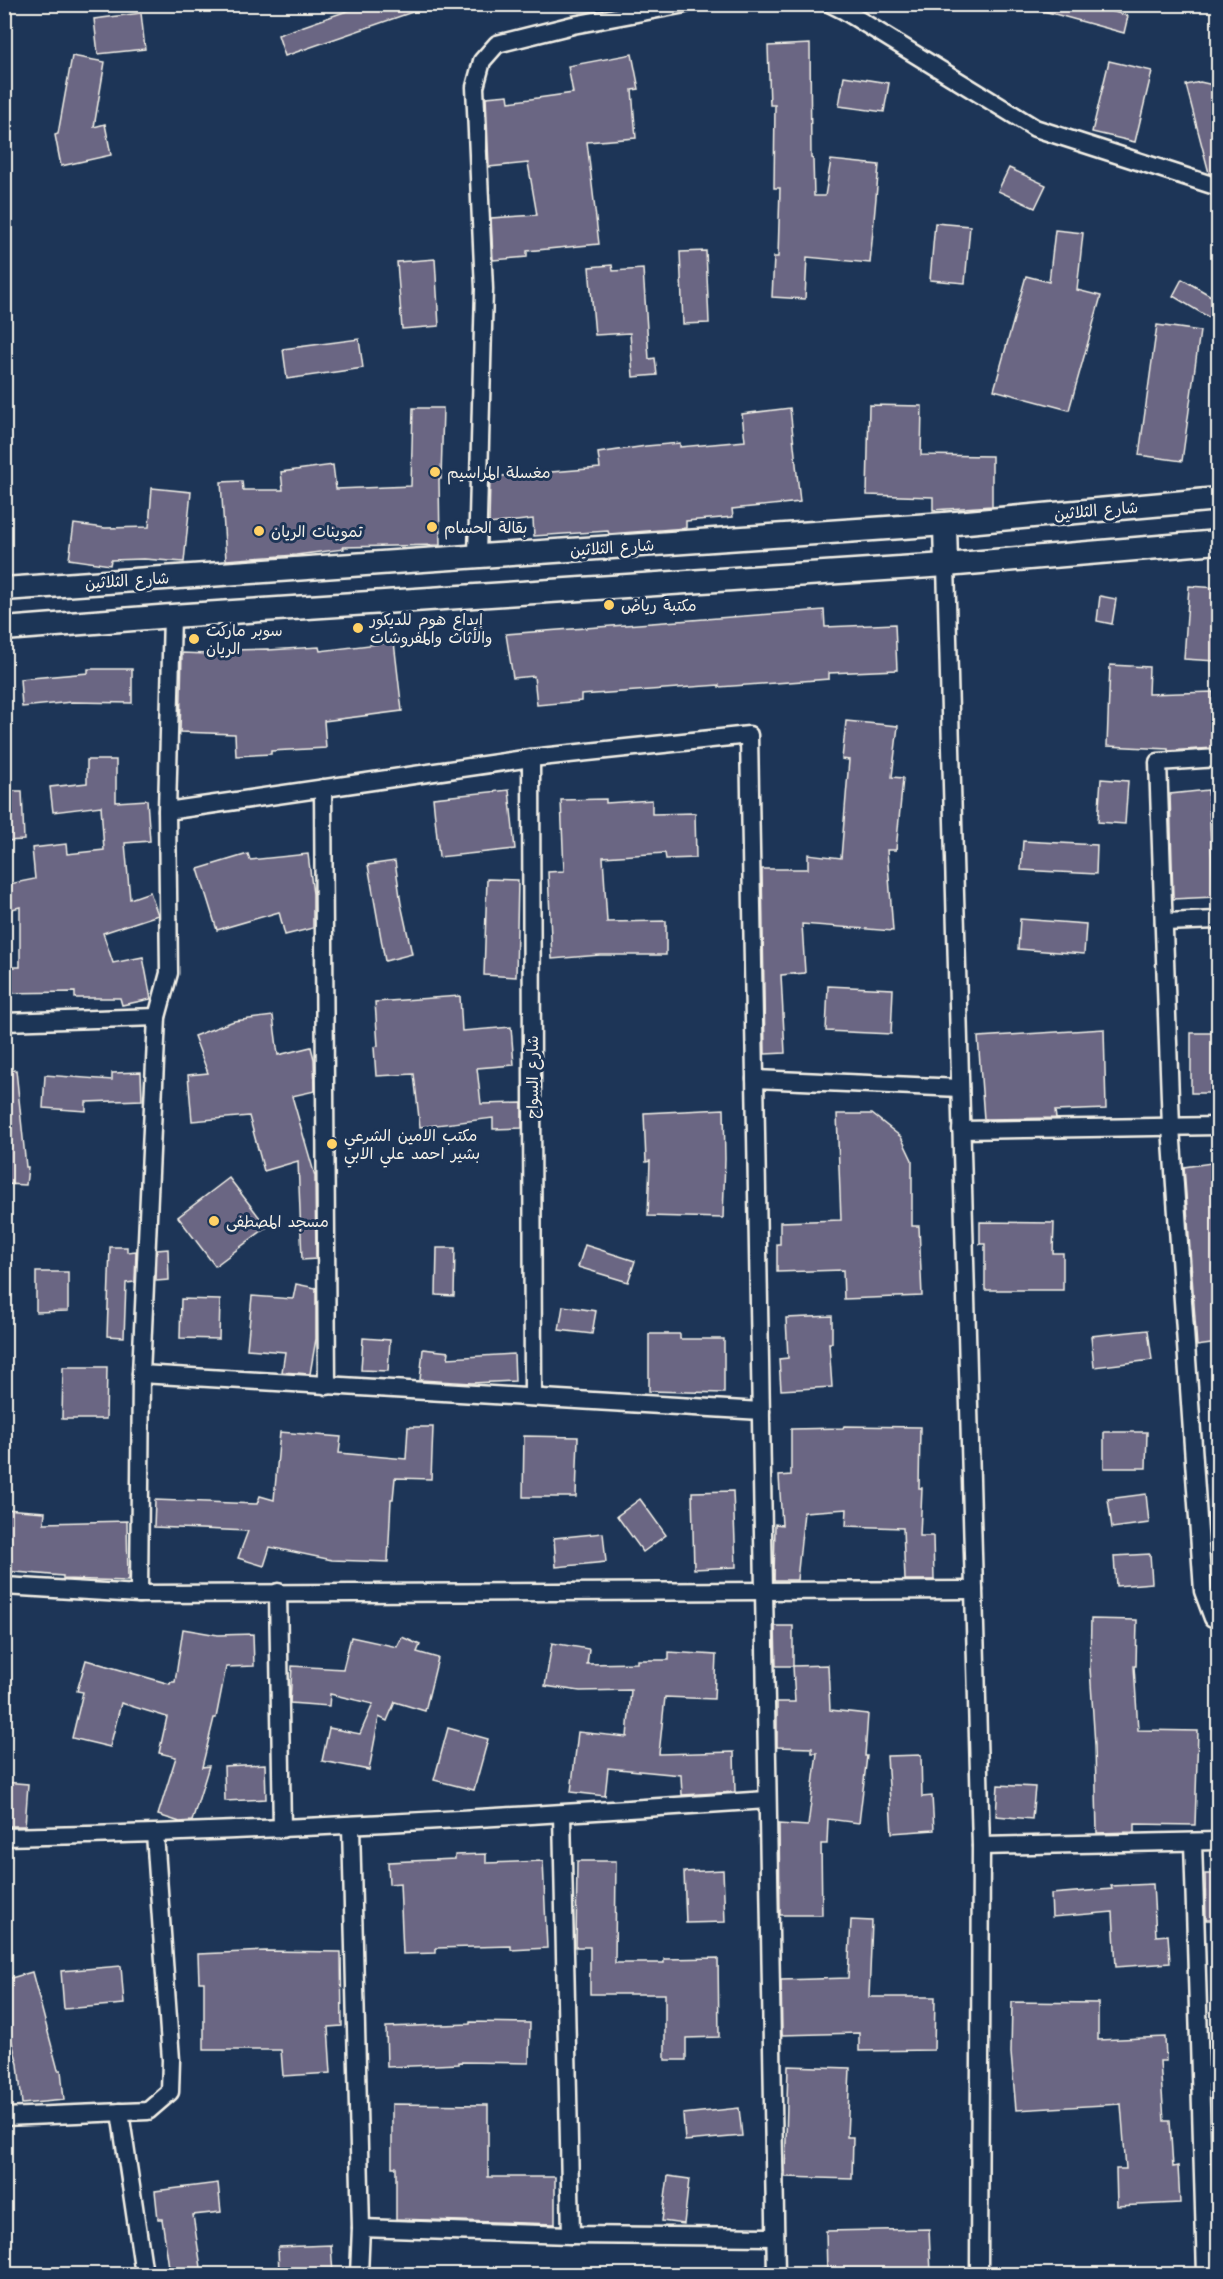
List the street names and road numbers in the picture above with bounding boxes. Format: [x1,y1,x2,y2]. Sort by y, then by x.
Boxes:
street label: شارع الثلاثين [1053,496,1139,526]
street label: شارع الثلاثين [569,534,655,562]
street label: شارع الثلاثين [84,567,170,595]
street label: شارع السواح [522,1035,544,1119]

